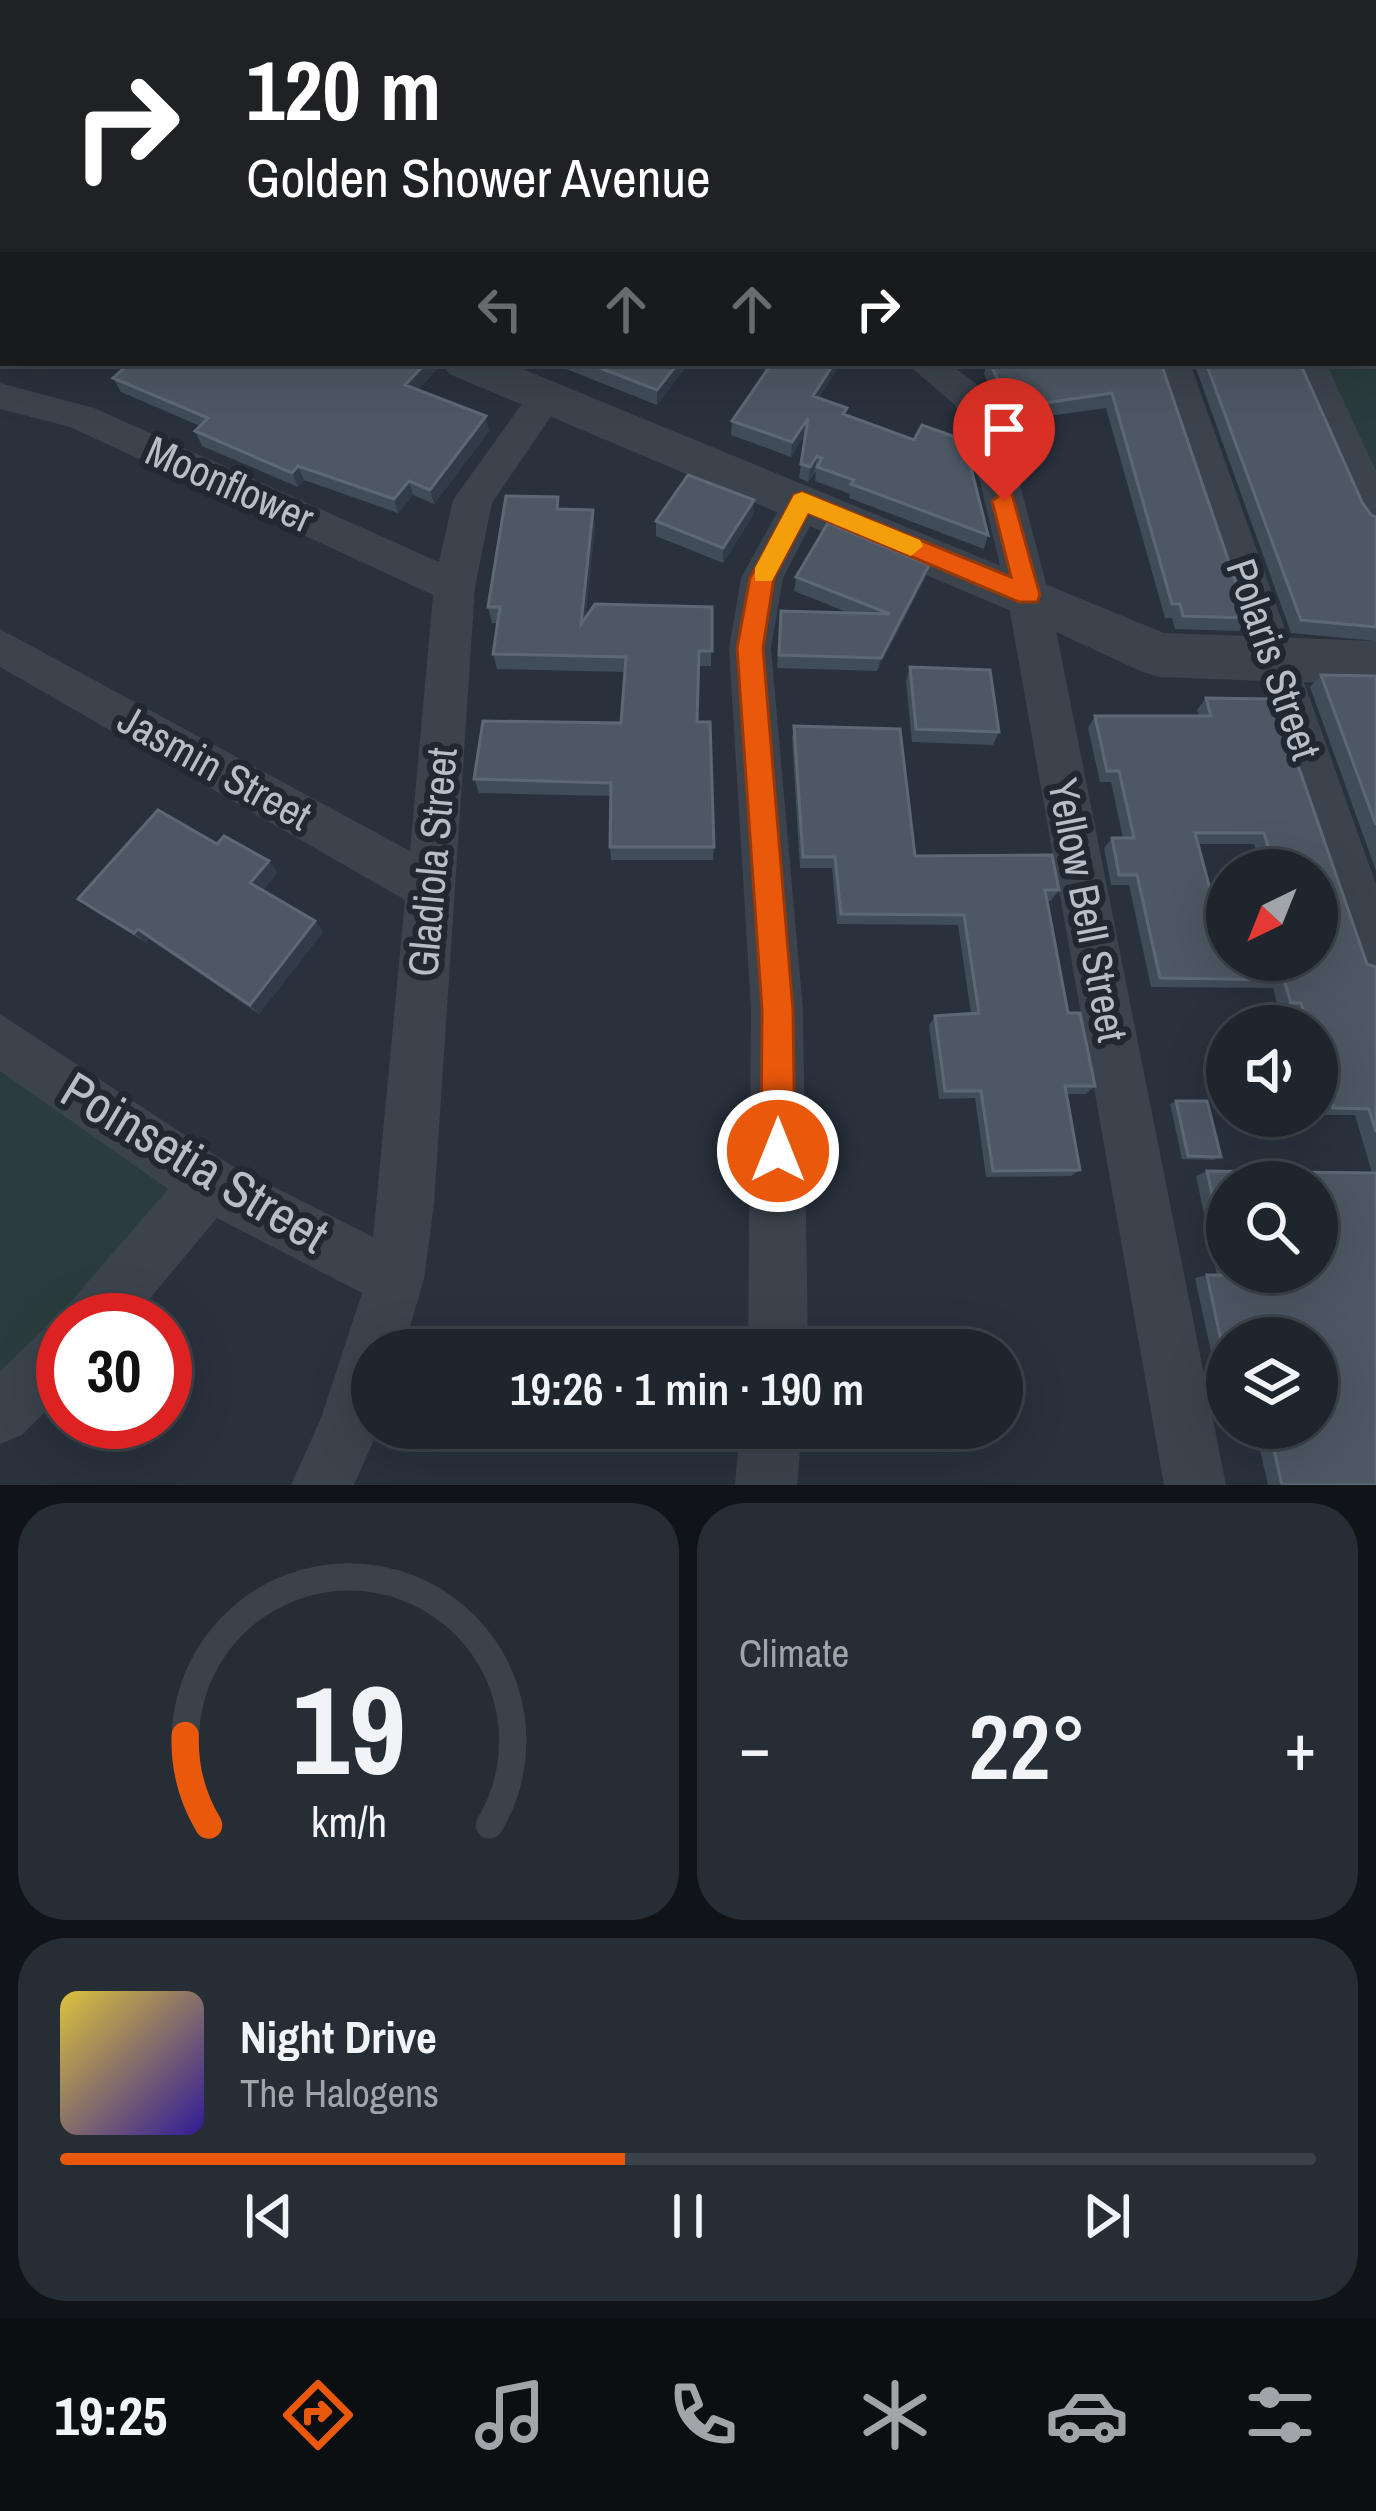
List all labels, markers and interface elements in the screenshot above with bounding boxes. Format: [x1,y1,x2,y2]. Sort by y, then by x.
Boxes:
text: 120 m [246,33,441,146]
icon: right [48,48,204,204]
text: Golden Shower Avenue [246,141,711,214]
icon: left [467,276,533,342]
icon: ahead [593,276,659,342]
icon: ahead [719,276,785,342]
icon: right [845,276,911,342]
pin [953,378,1055,501]
icon: arrive [971,396,1037,462]
street label: Moonflower [137,422,323,546]
street label: Polaris Street [1214,551,1334,767]
street label: Jasmin Street [109,691,321,843]
street label: Gladiola Street [394,745,470,979]
street label: Yellow Bell Street [1035,774,1141,1046]
north arrow [1206,849,1338,981]
map controls [1206,849,1338,1449]
button: sound [1206,1005,1338,1137]
street label: Poinsetia Street [49,1055,342,1268]
position arrow [715,1088,841,1214]
button: search [1206,1161,1338,1293]
speed limit sign: 30 [36,1293,192,1449]
button: layers [1206,1317,1338,1449]
text: 19:26 · 1 min · 190 m [510,1358,864,1419]
text: Climate [739,1627,849,1679]
text: 19 [292,1645,405,1813]
text: 22° [968,1686,1087,1807]
text: − [739,1702,771,1791]
text: + [1284,1702,1316,1791]
text: km/h [310,1792,387,1849]
text: Night Drive [240,2006,437,2067]
text: The Halogens [240,2067,439,2119]
icon: previous [236,2183,302,2249]
icon: pause [655,2183,721,2249]
icon: next [1074,2183,1140,2249]
icon: directions [276,2373,360,2457]
icon: music [468,2373,552,2457]
icon: phone [661,2373,745,2457]
icon: climate [853,2373,937,2457]
icon: car [1045,2373,1129,2457]
icon: filters [1238,2373,1322,2457]
text: 19:25 [54,2379,167,2452]

